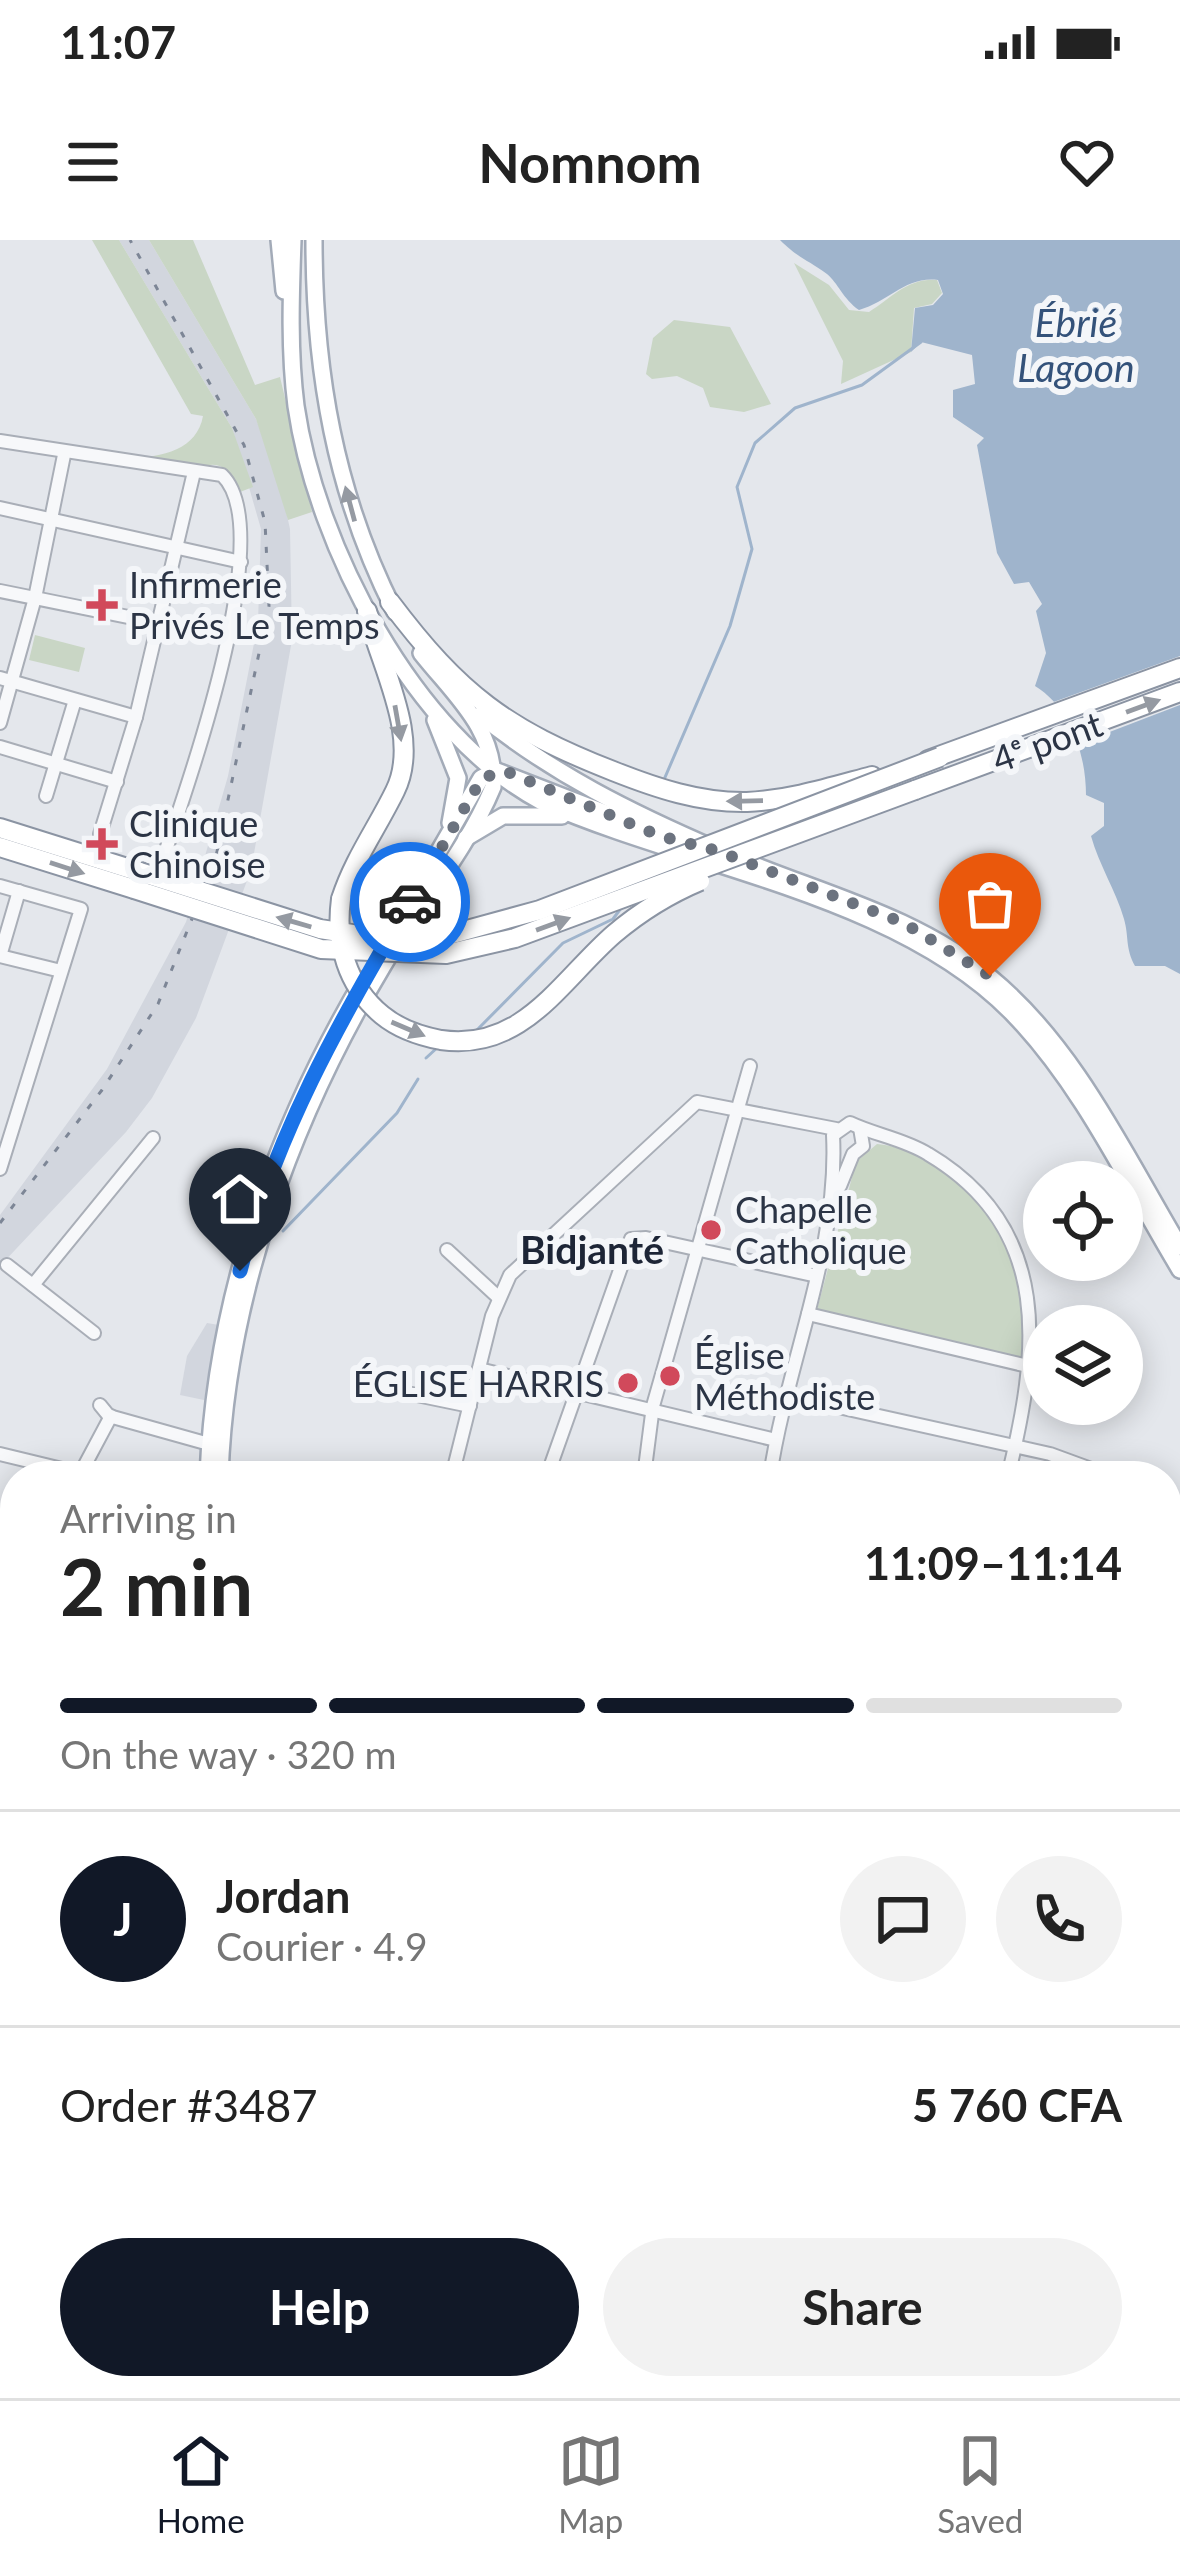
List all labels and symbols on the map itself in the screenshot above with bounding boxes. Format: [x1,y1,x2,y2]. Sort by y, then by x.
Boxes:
water label: Ébrié Lagoon [1017,299,1135,390]
one-way arrow [340,485,358,522]
place label: Infirmerie Privés Le Temps [129,562,379,647]
marker: Infirmerie Privés Le Temps [86,589,118,621]
one-way arrow [1125,696,1161,714]
street label: 4ᵉ pont [986,701,1108,781]
one-way arrow [390,705,408,743]
one-way arrow [725,791,763,811]
place label: Clinique Chinoise [129,801,266,886]
marker: Clinique Chinoise [86,828,118,860]
courier [350,842,470,962]
pin [939,853,1041,976]
one-way arrow [49,860,86,878]
one-way arrow [275,911,312,930]
one-way arrow [535,914,571,932]
one-way arrow [391,1019,426,1039]
pin [189,1148,291,1271]
place label: Chapelle Catholique [735,1187,907,1272]
marker: Chapelle Catholique [698,1217,724,1243]
district label: Bidjanté [520,1226,664,1272]
place label: Église Méthodiste [694,1333,875,1418]
place label: ÉGLISE HARRIS [353,1361,604,1405]
marker: Église Méthodiste [657,1363,683,1389]
marker: ÉGLISE HARRIS [615,1370,641,1396]

